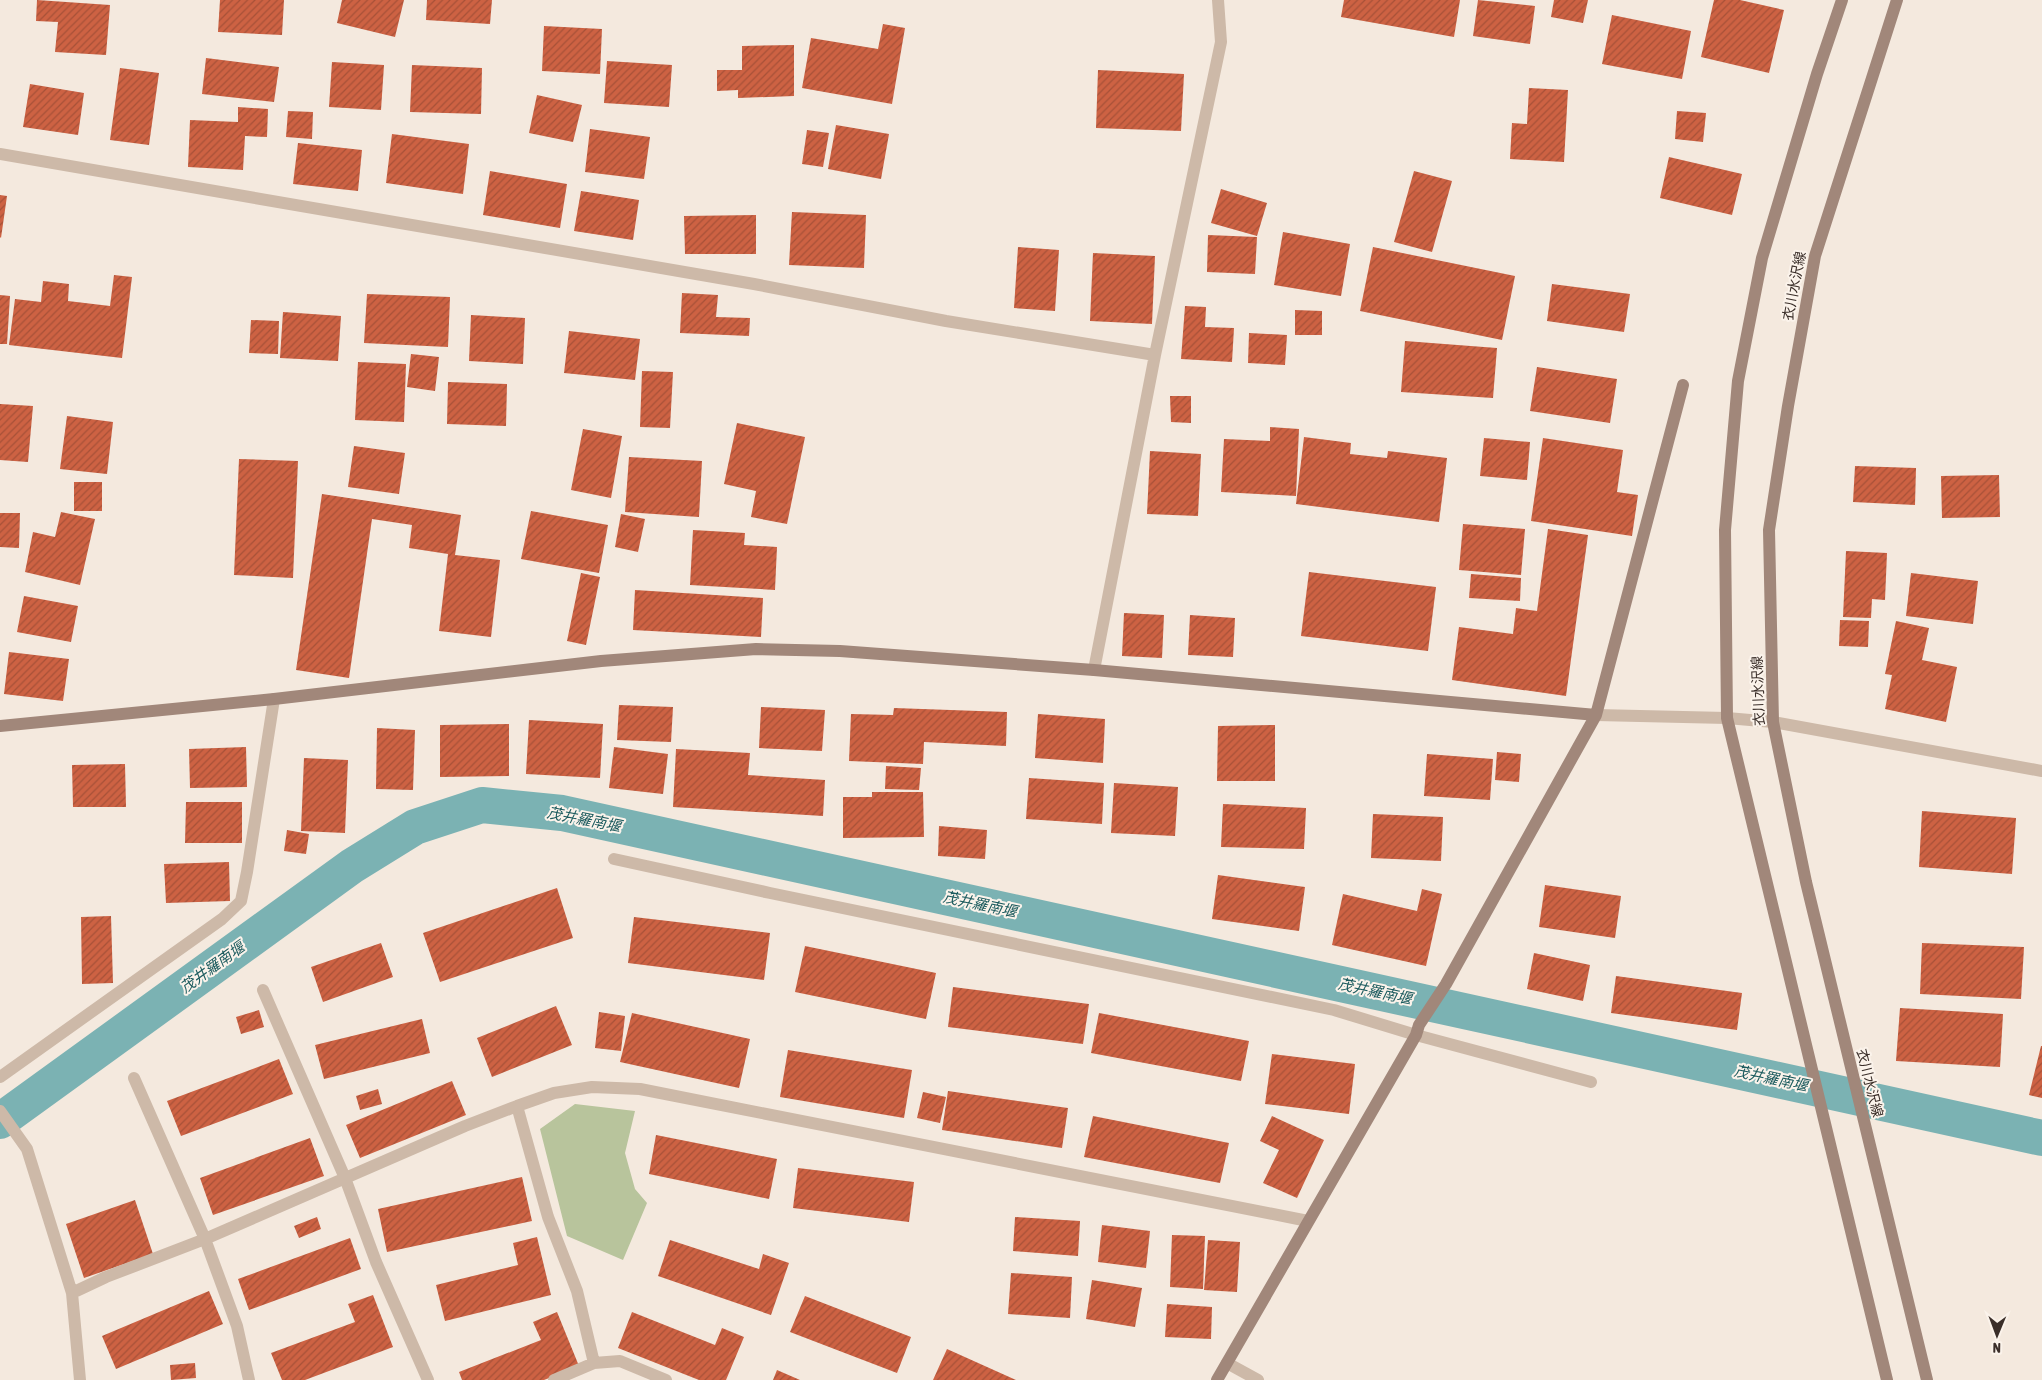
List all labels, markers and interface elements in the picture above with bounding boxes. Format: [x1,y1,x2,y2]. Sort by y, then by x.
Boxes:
street label: 衣川水沢線 [1779,250,1809,322]
street label: 衣川水沢線 [1749,656,1767,726]
water label: 茂井羅南堰 [546,803,625,835]
water label: 茂井羅南堰 [942,888,1021,921]
water label: 茂井羅南堰 [177,936,250,996]
water label: 茂井羅南堰 [1337,975,1416,1008]
street label: 衣川水沢線 [1854,1047,1886,1119]
water label: 茂井羅南堰 [1733,1062,1812,1095]
north arrow [1972,1310,2022,1360]
text: N [1993,1340,2001,1356]

